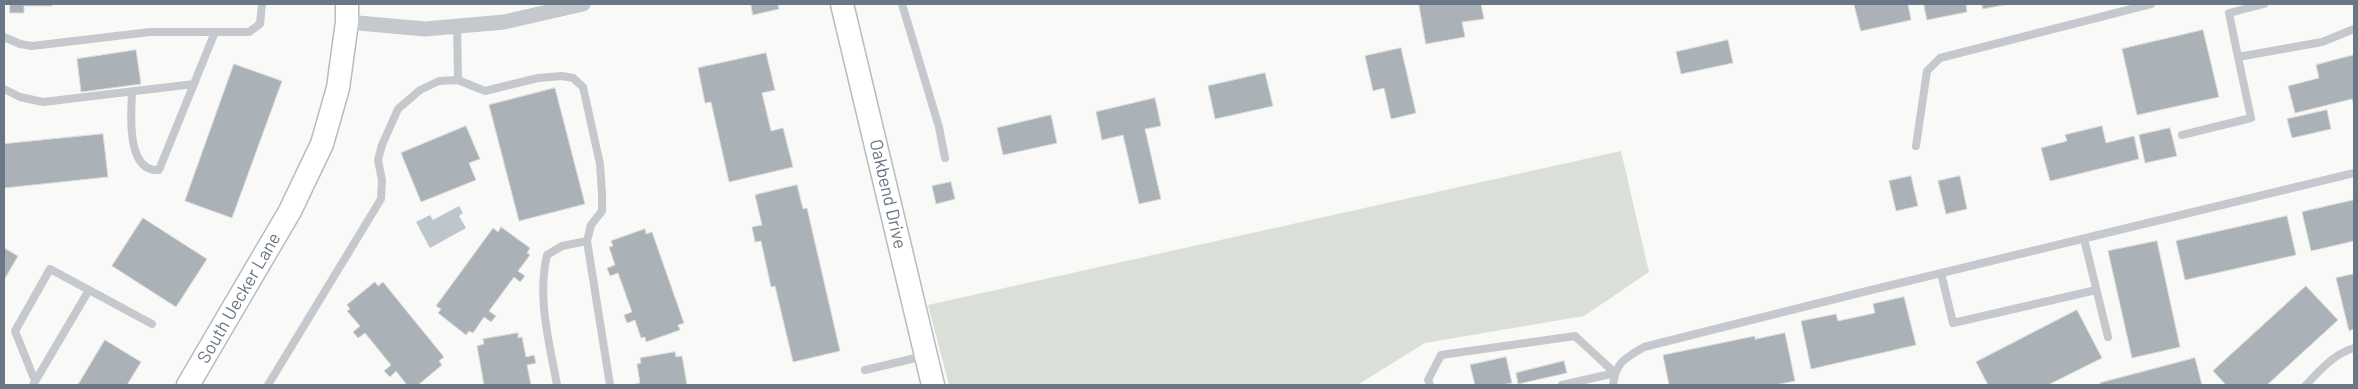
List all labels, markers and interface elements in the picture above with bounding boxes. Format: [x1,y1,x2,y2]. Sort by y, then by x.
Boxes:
street label: Oakbend Drive [865,137,911,251]
street label: South Uecker Lane [193,229,285,367]

